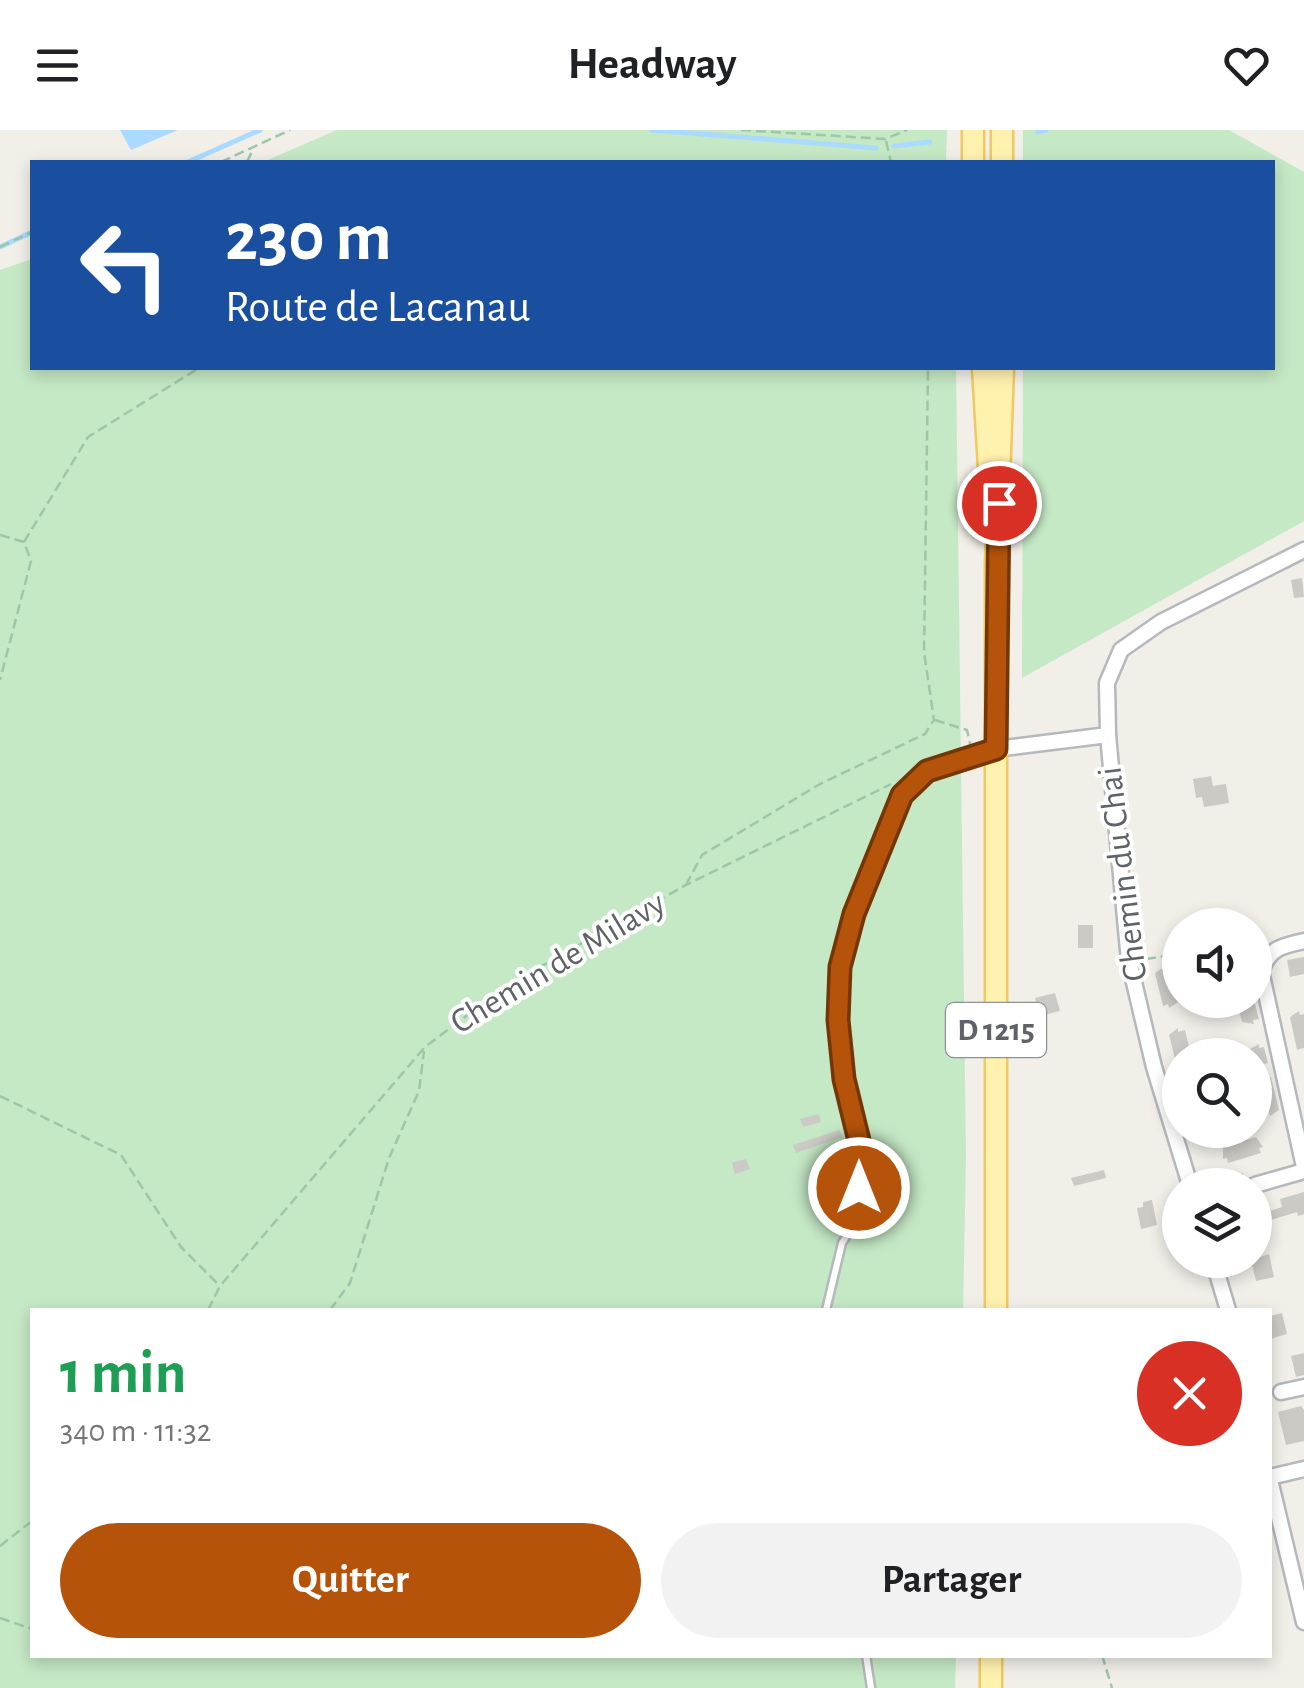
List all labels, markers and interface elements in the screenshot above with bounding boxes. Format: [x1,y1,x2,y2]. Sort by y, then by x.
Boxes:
icon: menu [30,38,85,93]
icon: heart [1219,38,1274,93]
text: Headway [567,42,737,87]
icon: left [60,200,190,330]
text: 230 m [225,203,392,273]
text: Route de Lacanau [225,285,530,330]
pin [957,461,1042,546]
icon: arrive [972,476,1027,531]
street label: Chemin du Chai [1092,765,1154,983]
street label: Chemin de Milavy [445,885,671,1041]
map controls [1162,908,1272,1278]
button: sound [1162,908,1272,1018]
road number: D 1215 [946,1003,1046,1057]
button: search [1162,1038,1272,1148]
position arrow [807,1136,911,1240]
button: layers [1162,1168,1272,1278]
button: close [1137,1341,1242,1446]
text: 1 min [60,1344,186,1404]
text: 340 m · 11:32 [60,1415,211,1447]
button: Quitter [60,1523,641,1638]
button: Partager [661,1523,1242,1638]

